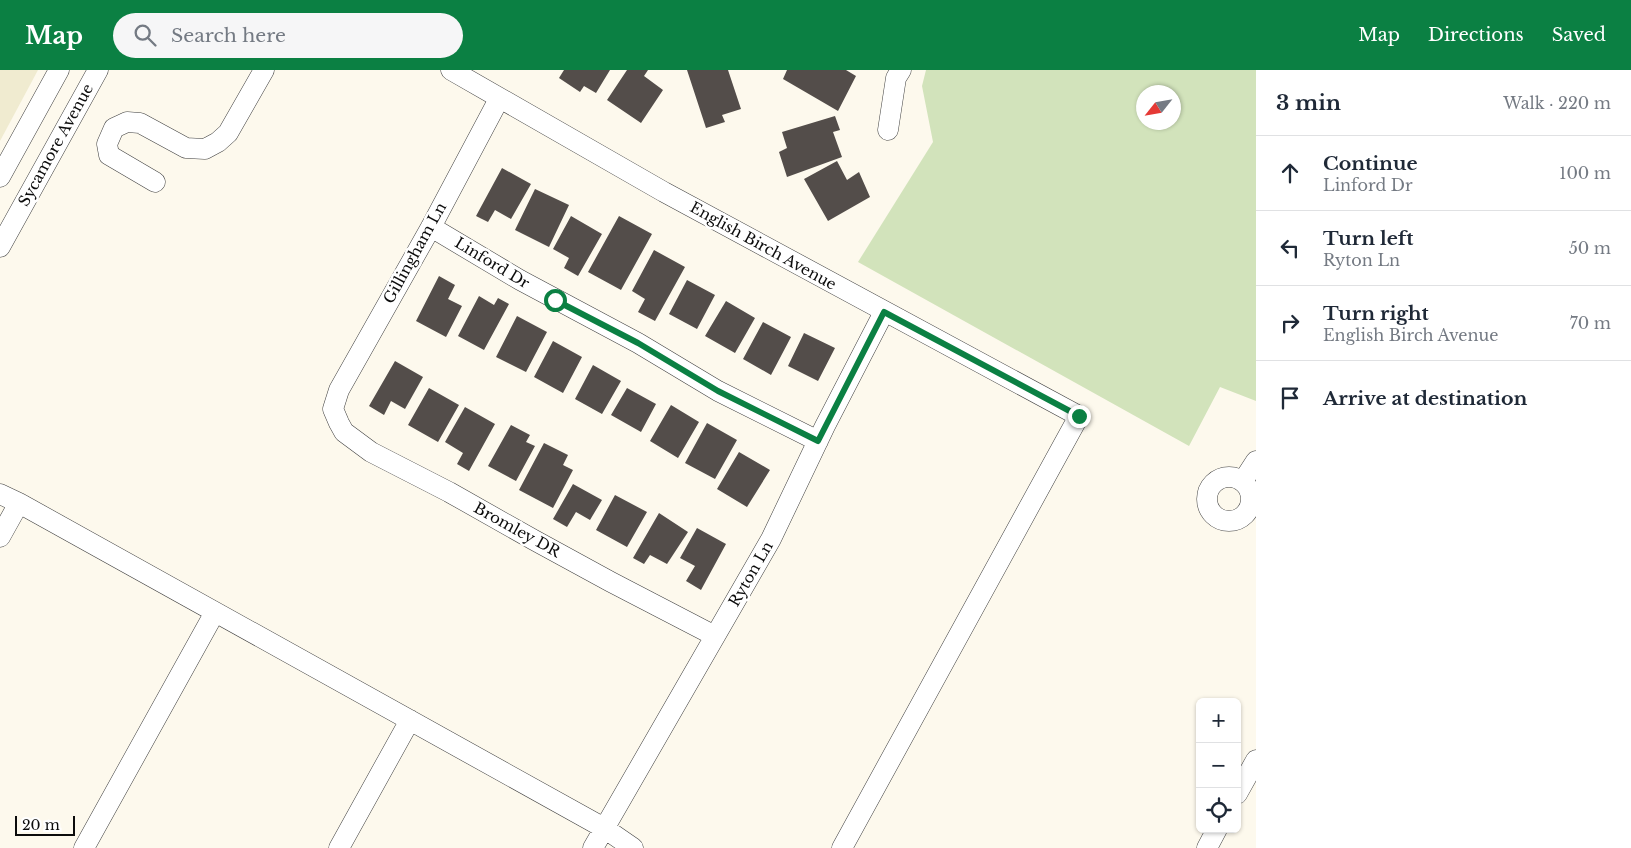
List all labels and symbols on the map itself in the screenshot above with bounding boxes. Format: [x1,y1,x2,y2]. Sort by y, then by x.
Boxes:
street label: Sycamore Avenue [14,80,97,209]
north arrow [1136,85,1181,130]
street label: English Birch Avenue [687,197,840,294]
street label: Gillingham Ln [379,199,450,307]
street label: Linford Dr [451,233,534,293]
route start [544,289,567,312]
route end [1068,405,1091,428]
street label: Bromley DR [471,498,565,562]
street label: Ryton Ln [724,538,777,610]
scale bar [15,813,75,836]

